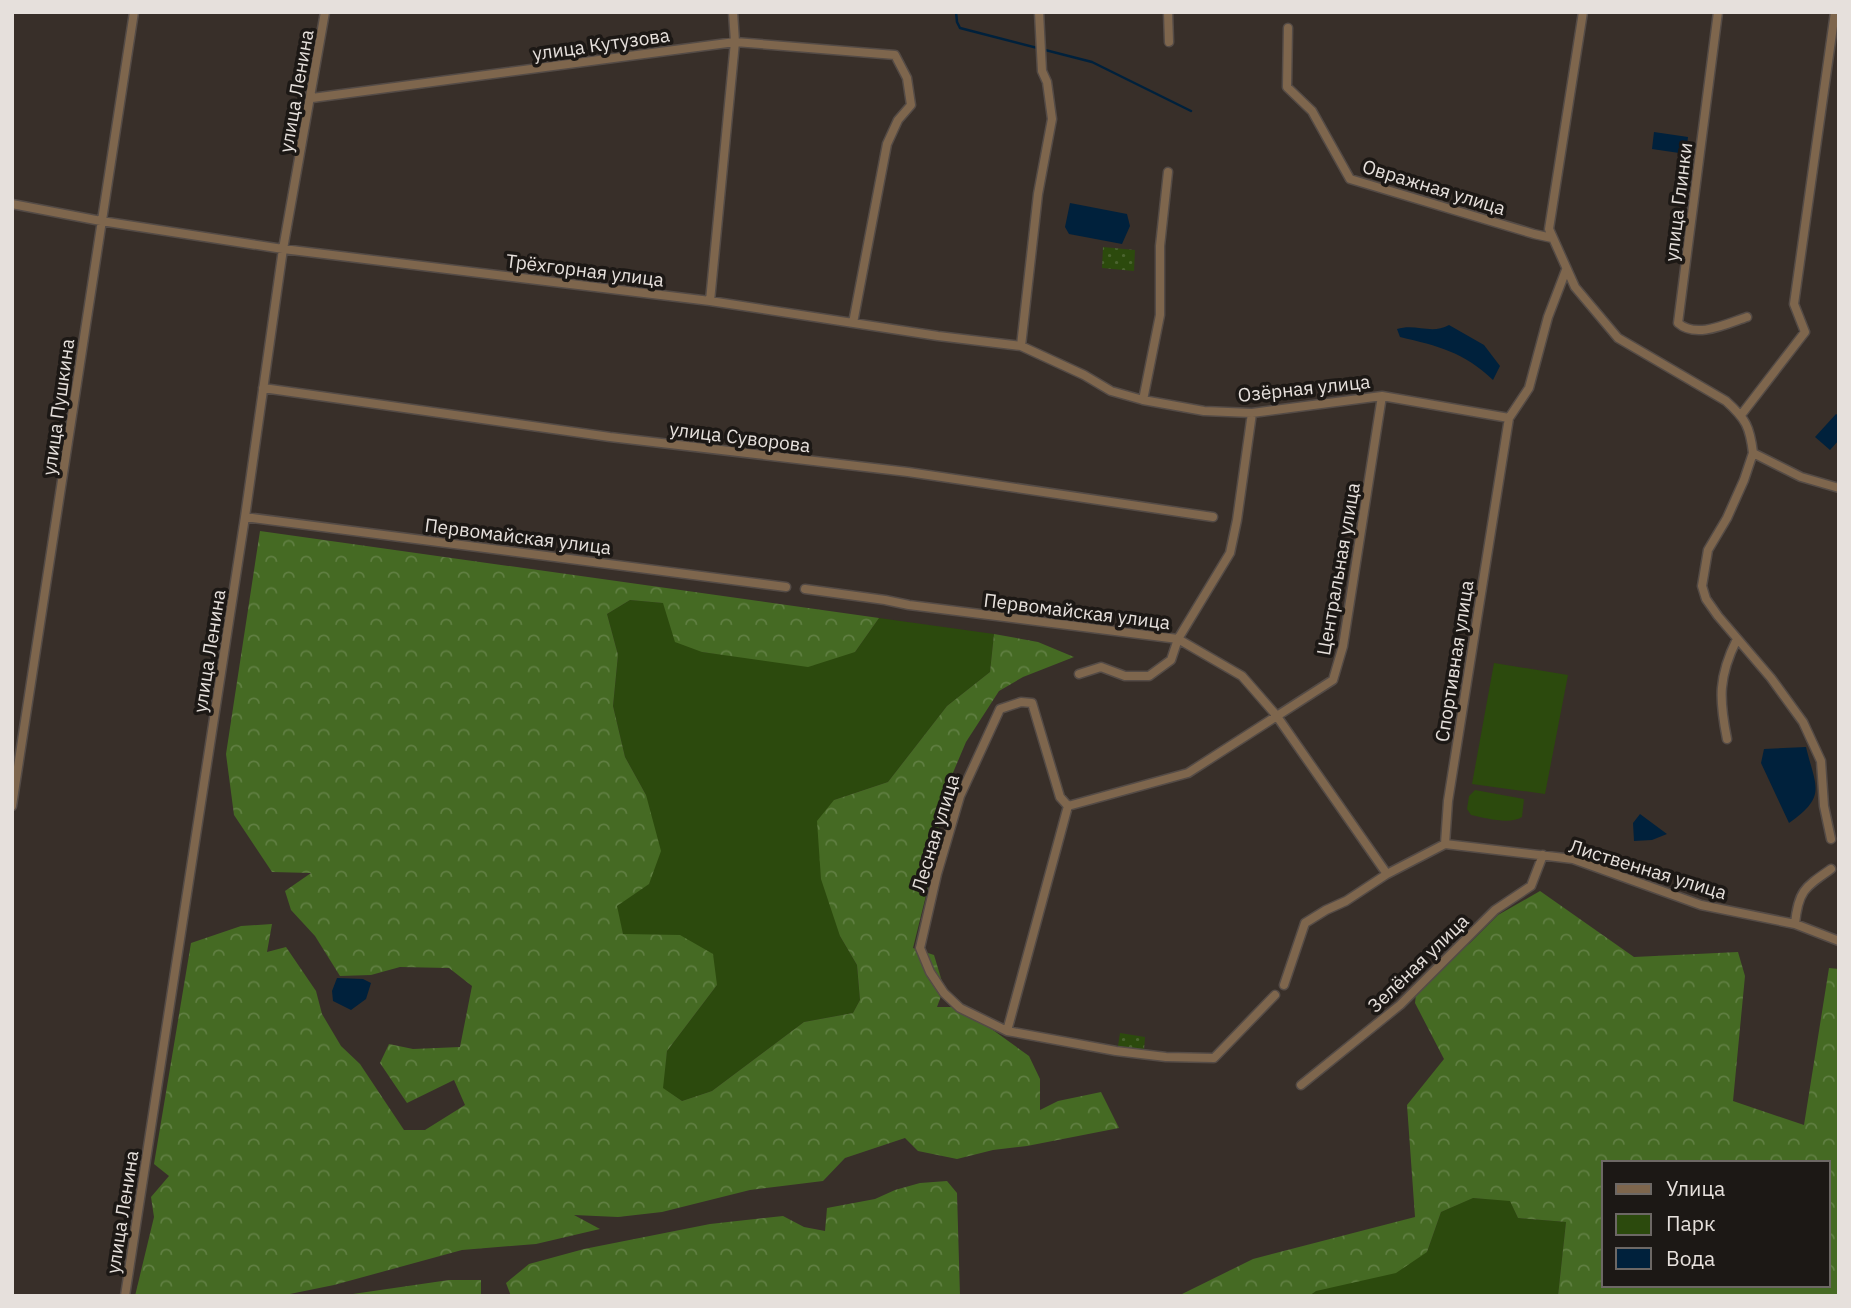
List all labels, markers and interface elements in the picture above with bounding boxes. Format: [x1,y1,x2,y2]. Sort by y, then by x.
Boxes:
street label: улица Кутузова [531,22,671,66]
street label: улица Ленина [273,28,319,154]
street label: улица Глинки [1659,141,1697,263]
street label: Овражная улица [1360,154,1508,220]
street label: Трёхгорная улица [505,248,665,292]
street label: улица Пушкина [37,337,79,477]
street label: Озёрная улица [1237,369,1371,407]
street label: улица Суворова [668,416,812,458]
street label: Центральная улица [1311,481,1365,657]
street label: Первомайская улица [423,513,613,559]
street label: Спортивная улица [1429,578,1479,744]
street label: улица Ленина [187,588,231,714]
street label: Первомайская улица [982,588,1172,634]
street label: Лесная улица [906,771,964,895]
street label: Лиственная улица [1566,834,1730,904]
street label: Зелёная улица [1362,909,1474,1017]
street label: улица Ленина [100,1149,144,1275]
legend [1602,1161,1830,1287]
text: Улица [1666,1174,1725,1202]
text: Парк [1666,1209,1716,1237]
text: Вода [1666,1244,1715,1272]

